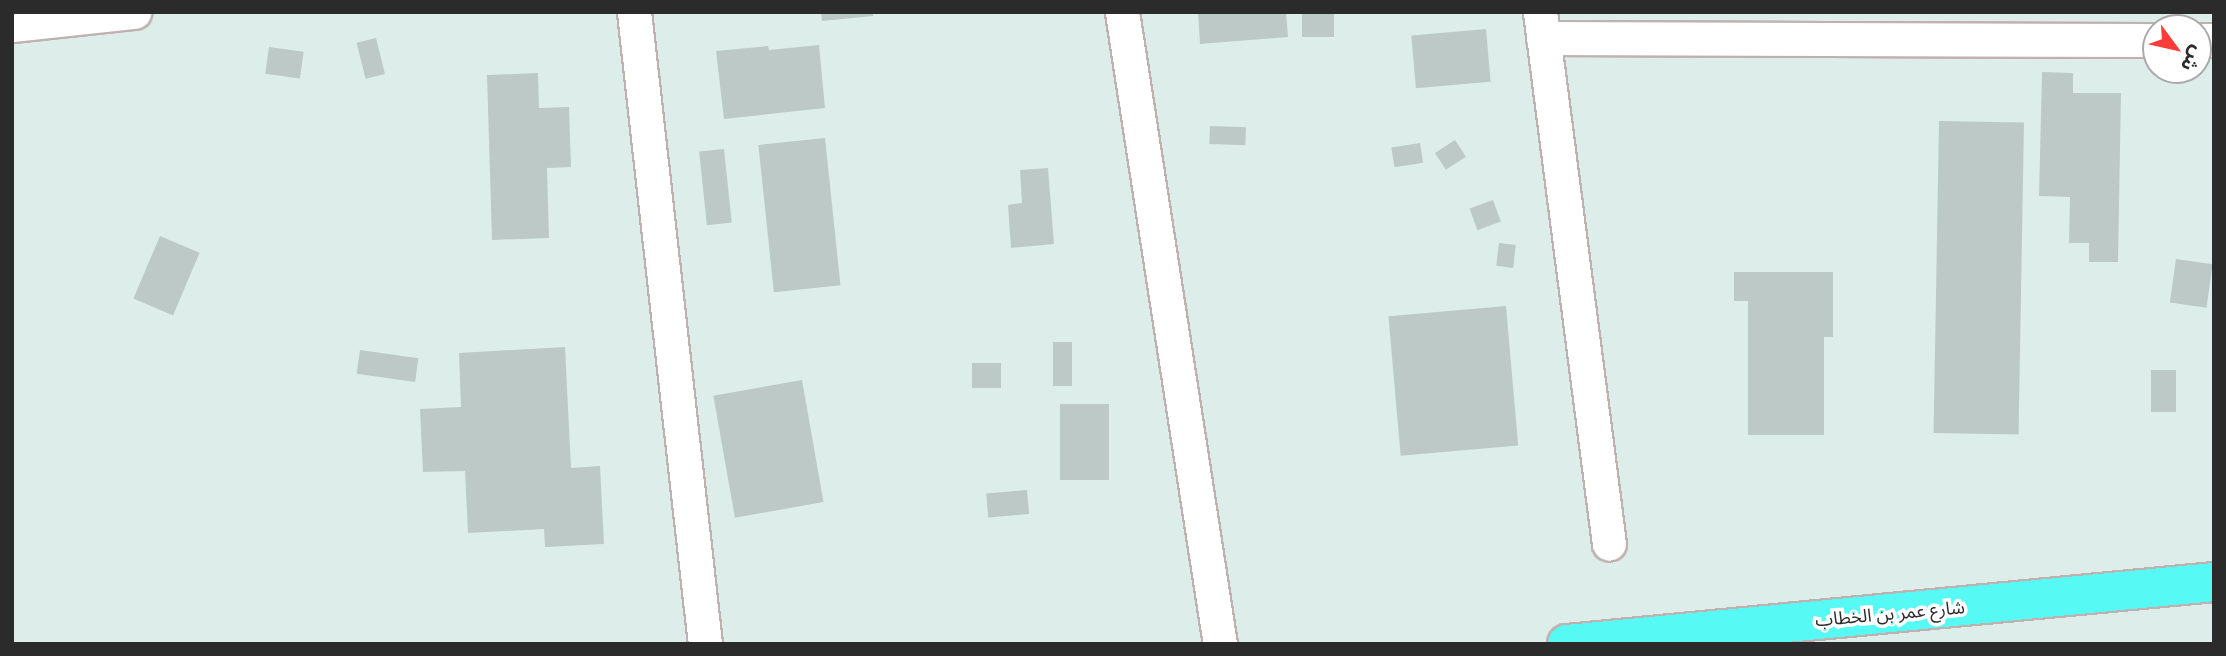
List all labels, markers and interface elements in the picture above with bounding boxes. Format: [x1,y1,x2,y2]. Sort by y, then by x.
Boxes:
north arrow [2142,14,2212,84]
text: ش [2175,41,2211,77]
street label: شارع عمر بن الخطاب [1814,596,1966,630]

